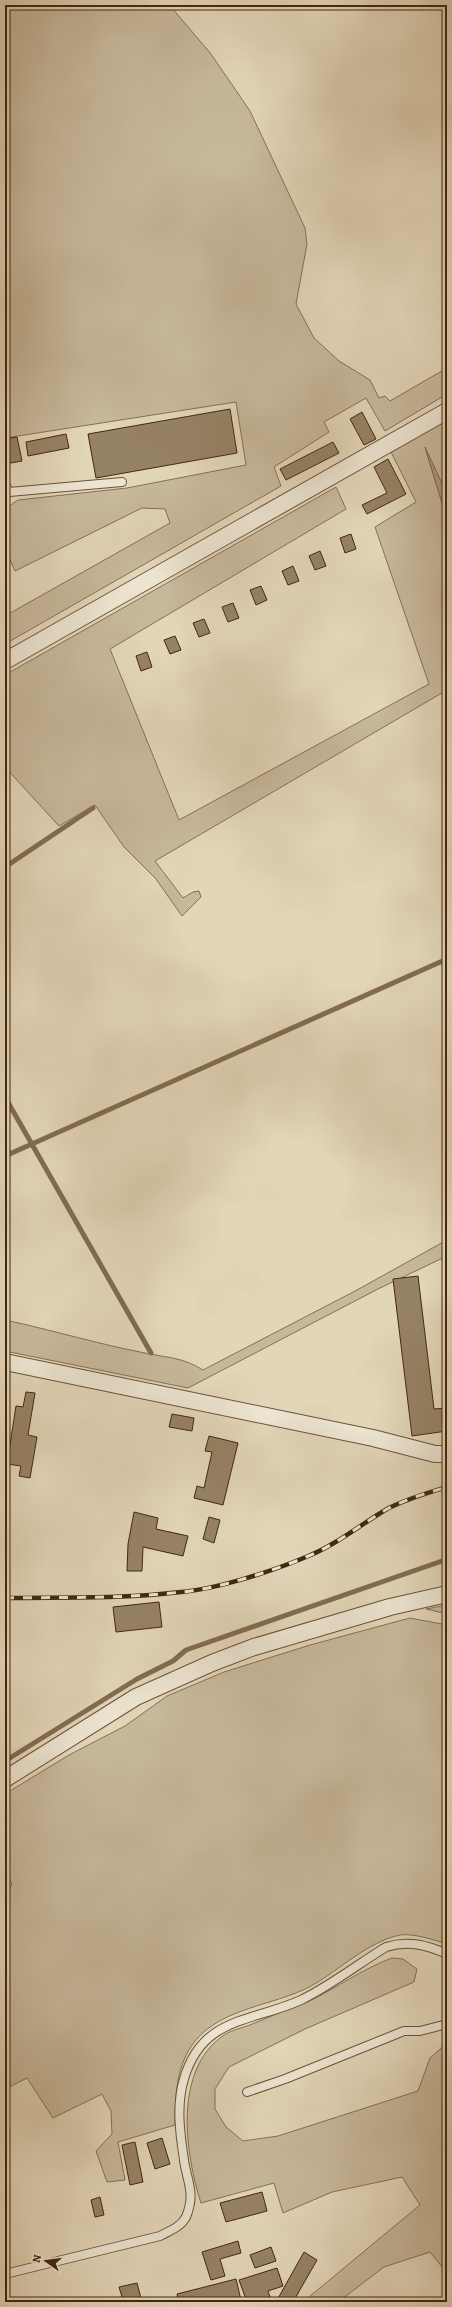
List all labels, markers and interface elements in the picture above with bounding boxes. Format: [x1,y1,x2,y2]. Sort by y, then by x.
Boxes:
north arrow [26,2241,66,2281]
text: N [29,2253,45,2264]

